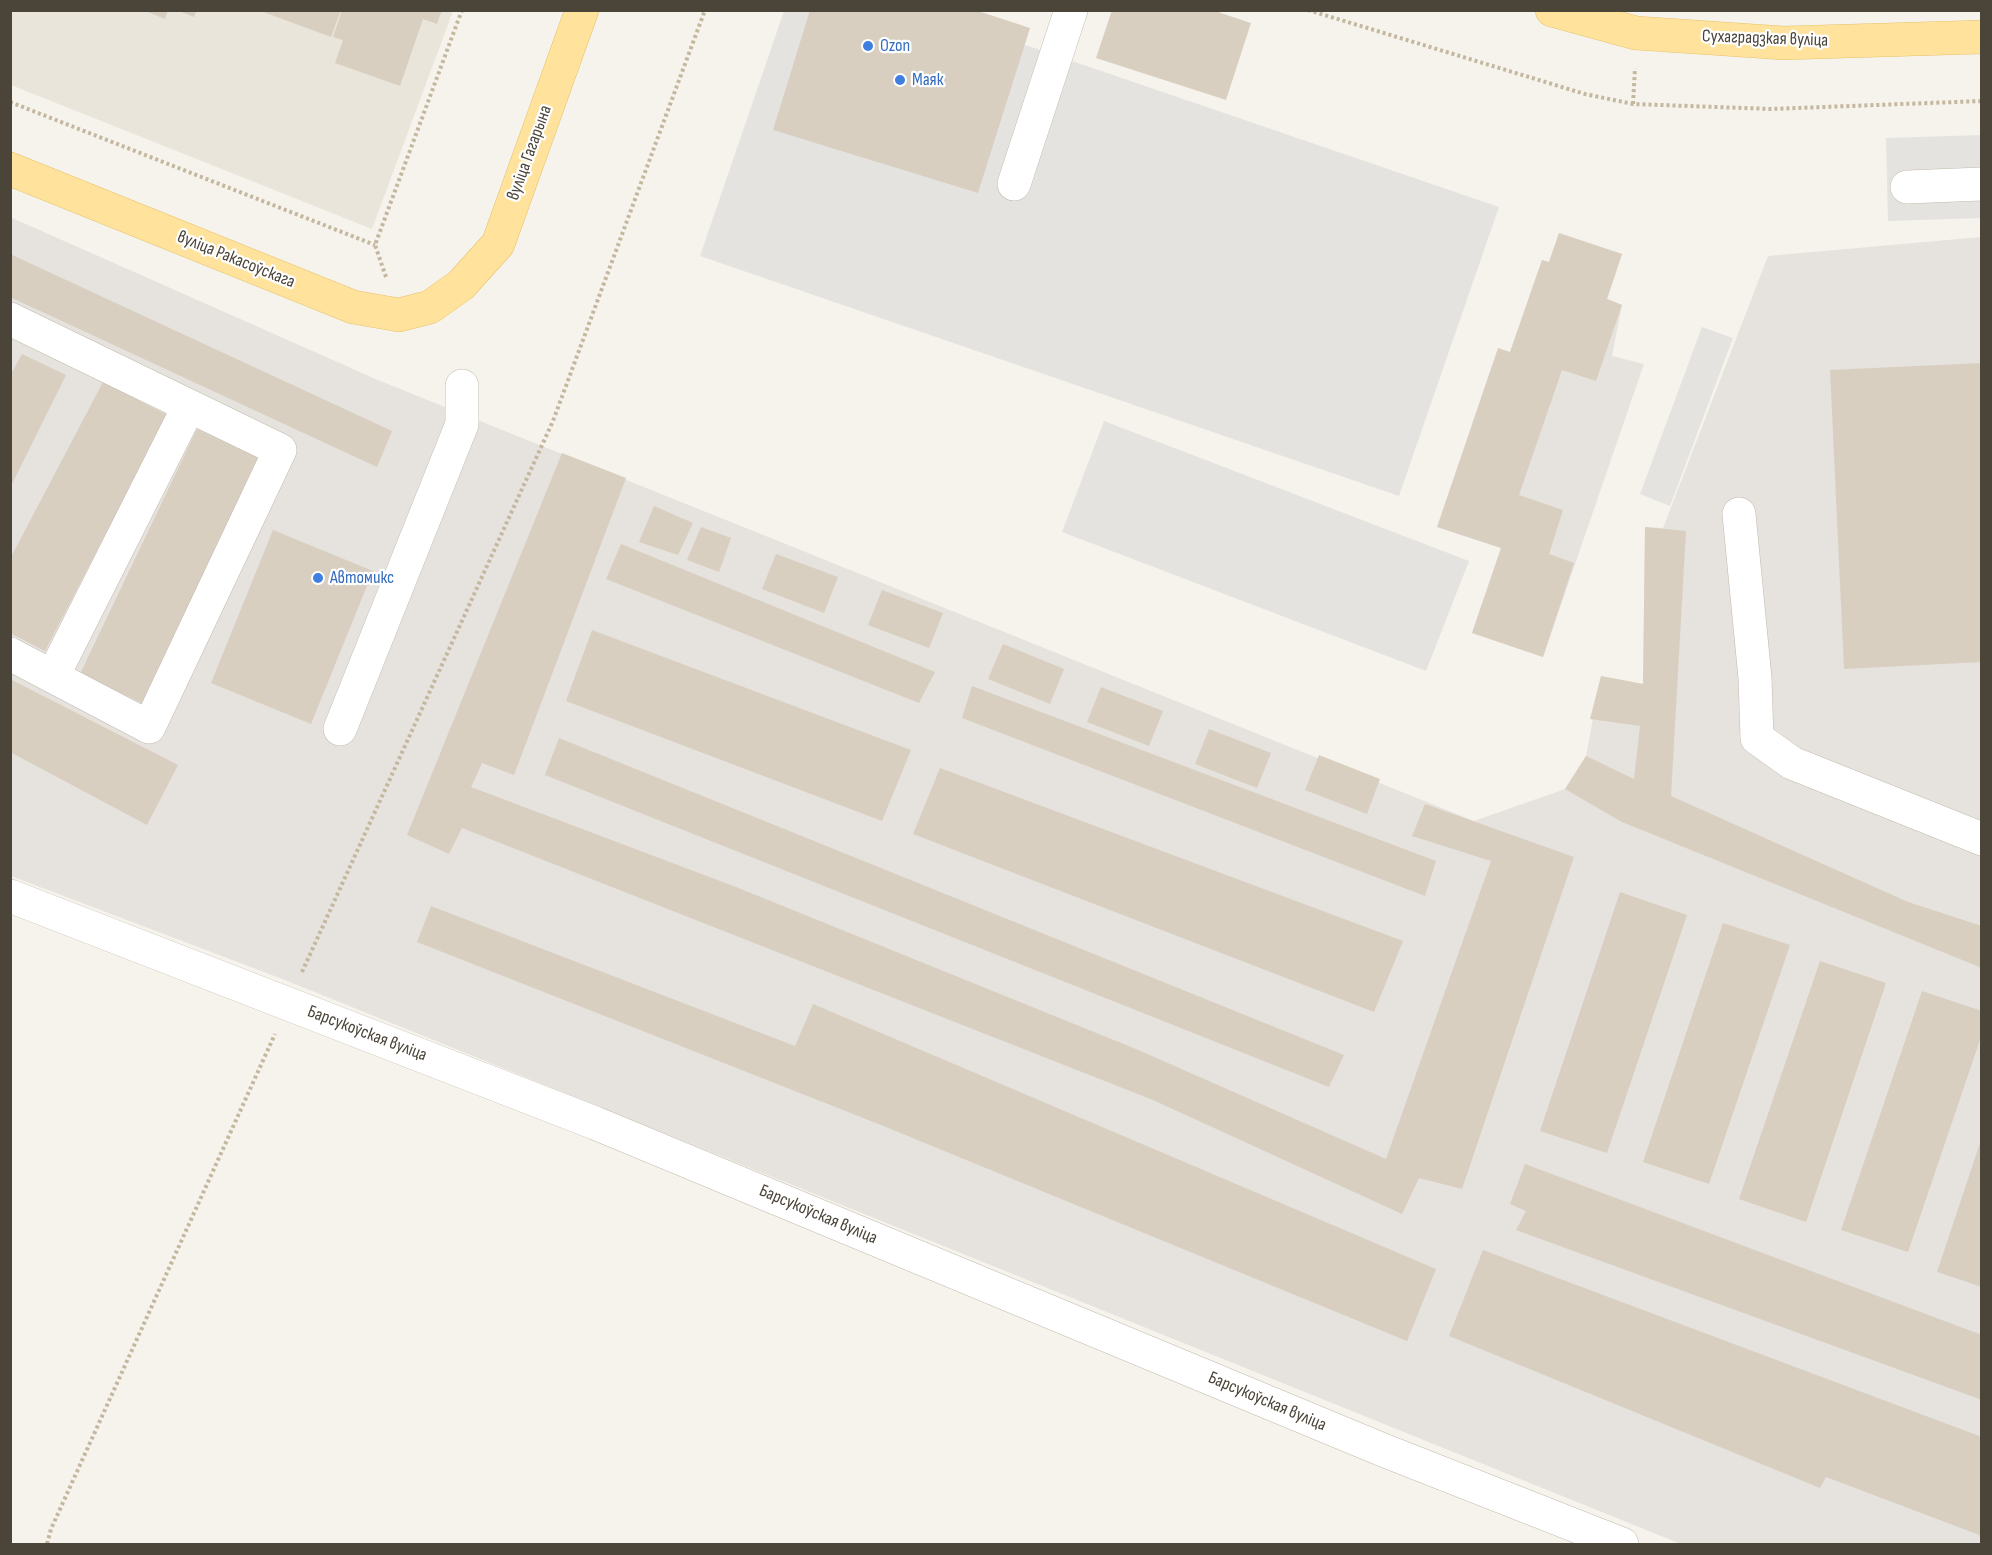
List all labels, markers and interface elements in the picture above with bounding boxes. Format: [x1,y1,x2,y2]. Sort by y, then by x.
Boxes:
street label: Сухаградзкая вуліца [1702,26,1828,52]
place label: Ozon [880,35,910,57]
marker: Ozon [861,39,875,53]
place label: Маяк [912,69,943,91]
marker: Маяк [893,73,907,87]
street label: вуліца Гагарына [503,103,557,203]
street label: вуліца Ракасоўскага [174,227,298,293]
place label: Автомикс [330,567,394,589]
marker: Автомикс [311,571,325,585]
street label: Барсукоўская вуліца [304,1001,430,1067]
street label: Барсукоўская вуліца [756,1180,880,1250]
street label: Барсукоўская вуліца [1205,1367,1329,1437]

